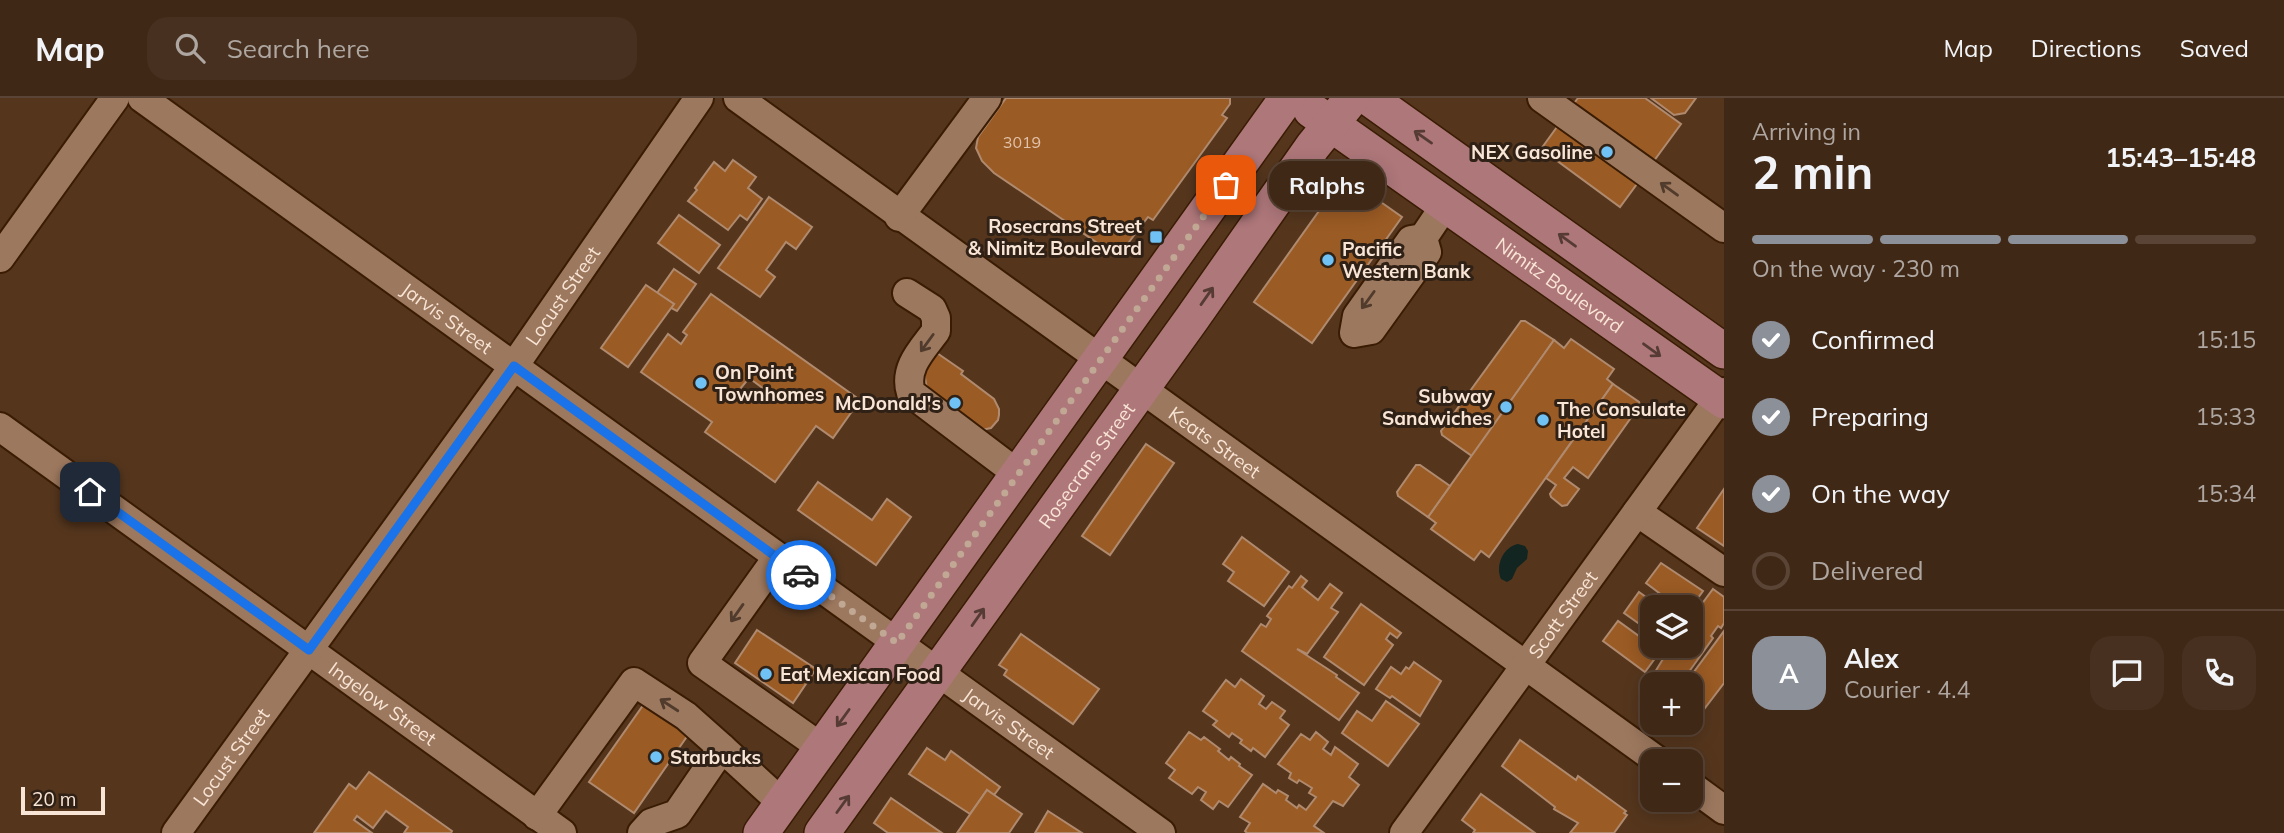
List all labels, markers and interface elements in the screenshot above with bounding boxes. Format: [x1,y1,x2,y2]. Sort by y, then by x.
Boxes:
search box [147,17,637,80]
text: Map [35,28,105,69]
icon: search [171,29,209,67]
text: Search here [227,32,370,65]
text: Map [1943,33,1993,63]
text: Directions [2031,33,2142,63]
text: Saved [2180,33,2249,63]
text: Arriving in [1752,117,1861,146]
one-way arrow [1414,130,1433,144]
house number: 3019 [1003,132,1041,152]
place label: NEX Gasoline [1471,140,1593,164]
text: 15:43–15:48 [2105,141,2256,174]
text: 2 min [1752,143,1873,201]
marker: NEX Gasoline [1599,144,1615,160]
pin [1196,155,1256,215]
callout: Ralphs [1268,160,1384,210]
icon: bag [1207,166,1245,204]
text: Ralphs [1289,171,1365,200]
one-way arrow [1660,181,1678,196]
place label: Rosecrans Street & Nimitz Boulevard [968,214,1142,260]
marker: Rosecrans Street & Nimitz Boulevard [1148,229,1164,245]
street label: Nimitz Boulevard [1491,232,1628,338]
one-way arrow [1558,233,1577,247]
place label: Pacific Western Bank [1342,237,1471,283]
street label: Locust Street [520,241,605,350]
marker: Pacific Western Bank [1320,252,1336,268]
text: On the way · 230 m [1752,254,1960,283]
street label: Jarvis Street [397,277,498,359]
one-way arrow [1200,287,1214,306]
one-way arrow [1361,290,1375,309]
icon: check [1752,321,1790,359]
text: Confirmed [1811,323,1935,356]
text: 15:15 [2196,325,2256,354]
one-way arrow [920,333,935,352]
one-way arrow [1642,343,1661,358]
place label: On Point Townhomes [715,360,824,406]
marker: On Point Townhomes [693,375,709,391]
place label: Subway Sandwiches [1382,384,1493,430]
place label: McDonald's [835,391,941,415]
marker: McDonald's [947,395,963,411]
street label: Rosecrans Street [1033,397,1140,533]
place label: The Consulate Hotel [1557,397,1686,443]
icon: check [1752,398,1790,436]
marker: Subway Sandwiches [1498,399,1514,415]
text: Preparing [1811,400,1929,433]
street label: Keats Street [1164,401,1266,483]
text: 15:33 [2196,402,2256,431]
marker: The Consulate Hotel [1535,412,1551,428]
pin [60,462,120,522]
icon: home [71,473,109,511]
icon: check [1752,475,1790,513]
text: On the way [1811,477,1950,510]
text: 15:34 [2196,479,2256,508]
courier [766,540,836,610]
text: Delivered [1811,554,1924,587]
icon: car [782,556,820,594]
street label: Scott Street [1523,566,1603,663]
map controls [1640,595,1703,812]
button: layers [1640,595,1703,658]
one-way arrow [730,603,744,622]
one-way arrow [971,608,985,627]
button: chat [2090,636,2164,710]
button: phone [2182,636,2256,710]
text: Alex [1844,642,1899,675]
street label: Ingelow Street [324,656,441,751]
text: A [1779,657,1799,690]
place label: Eat Mexican Food [780,662,940,686]
marker: Eat Mexican Food [758,666,774,682]
button: + [1640,672,1703,735]
text: Courier · 4.4 [1844,675,1970,704]
street label: Jarvis Street [959,682,1060,765]
one-way arrow [660,698,679,713]
street label: Locust Street [188,703,275,810]
one-way arrow [836,708,850,727]
place label: Starbucks [670,745,761,769]
marker: Starbucks [648,749,664,765]
button: − [1640,749,1703,812]
scale bar [21,784,105,816]
text: 20 m [32,787,76,811]
one-way arrow [836,795,850,814]

